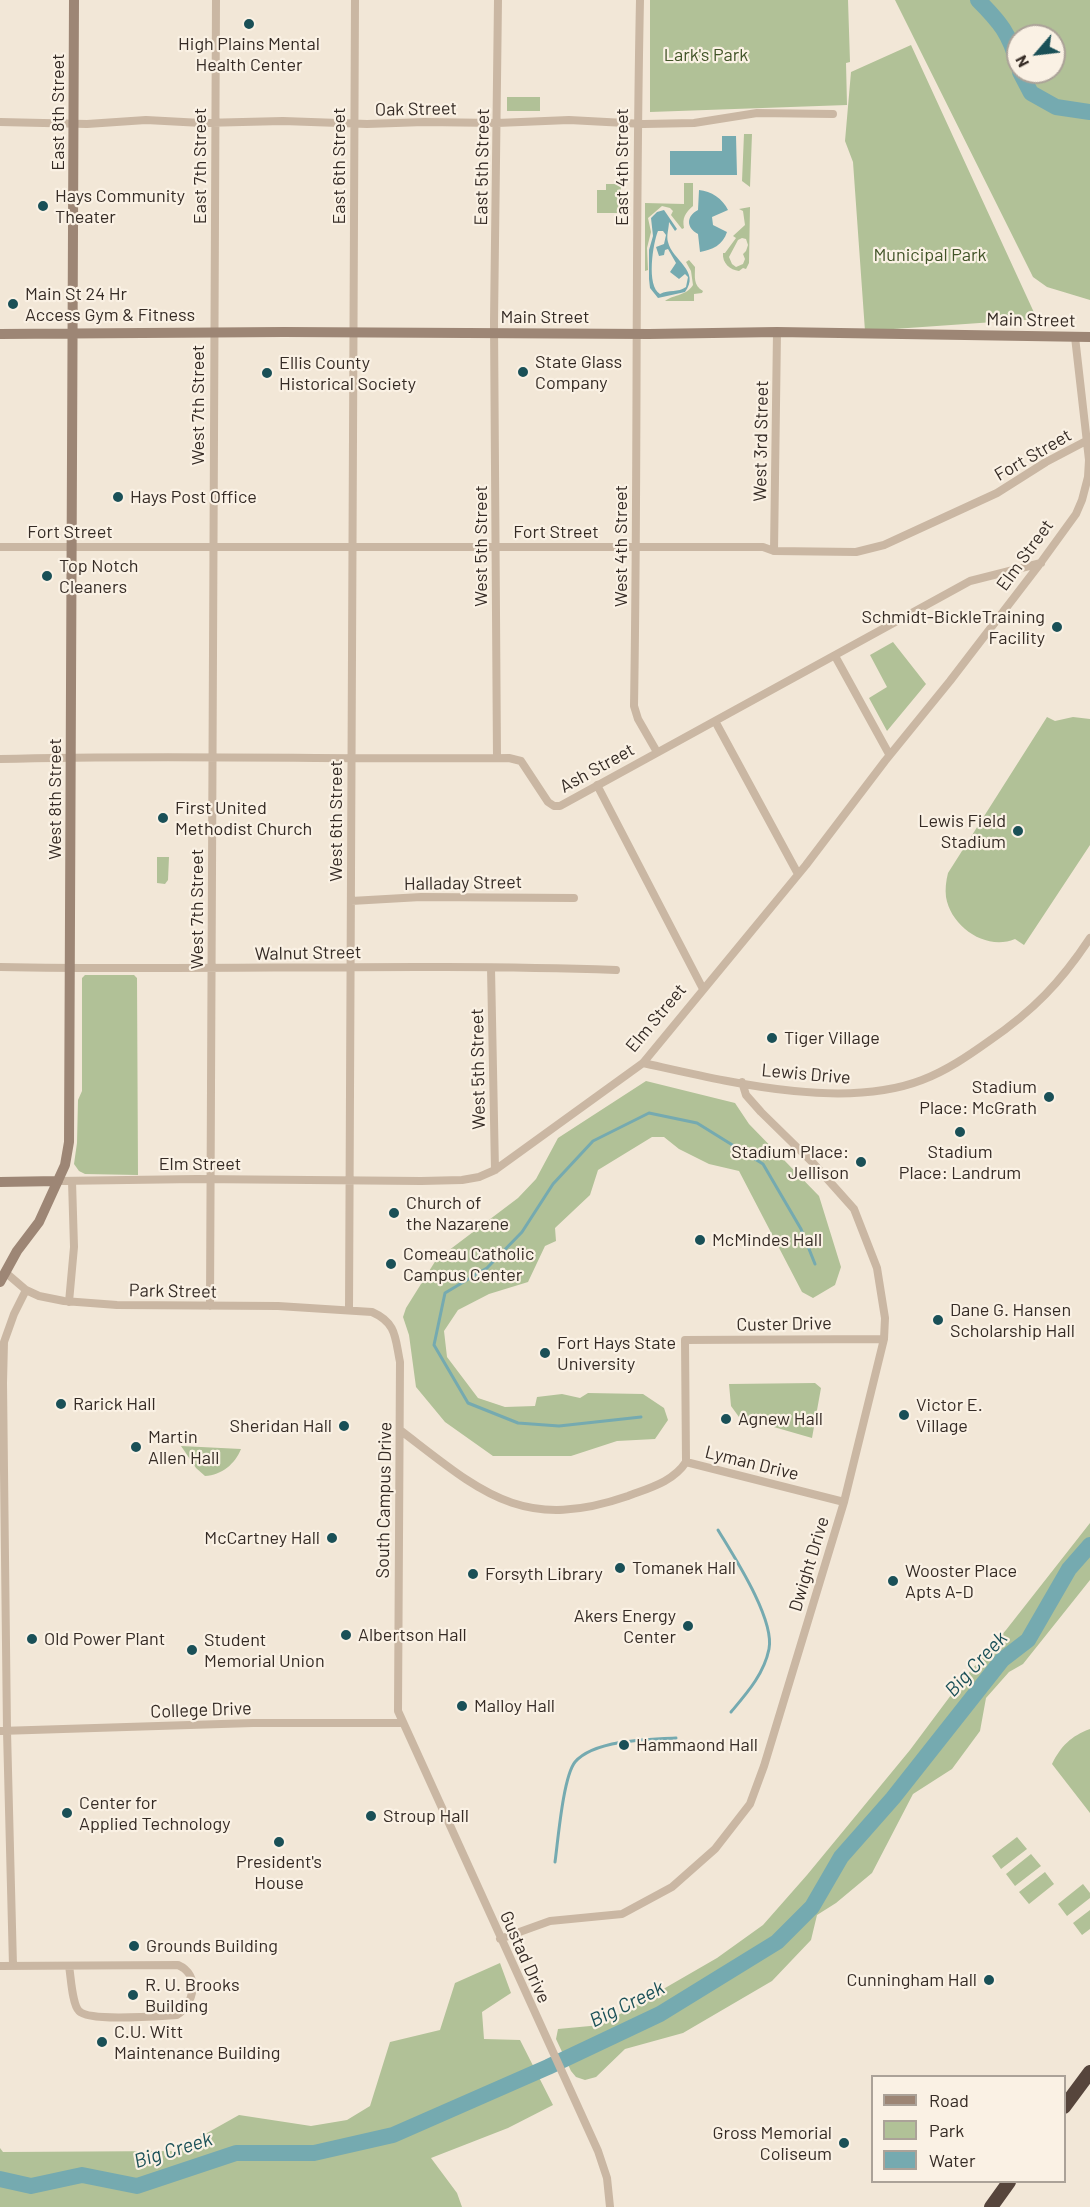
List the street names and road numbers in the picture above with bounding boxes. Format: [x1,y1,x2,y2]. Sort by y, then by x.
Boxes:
street label: East 8th Street [47,53,69,171]
street label: Oak Street [375,97,457,121]
street label: East 6th Street [328,107,350,225]
street label: East 7th Street [189,108,211,224]
street label: East 5th Street [470,108,494,226]
street label: East 4th Street [611,108,633,226]
street label: Main Street [500,306,590,328]
street label: Main Street [986,308,1076,332]
street label: West 7th Street [187,345,209,465]
street label: West 3rd Street [749,380,773,502]
street label: Fort Street [991,424,1075,486]
street label: West 5th Street [470,485,492,607]
street label: West 4th Street [610,485,632,607]
street label: Elm Street [992,515,1058,595]
street label: Fort Street [27,521,113,543]
street label: Fort Street [513,521,599,543]
street label: West 8th Street [44,738,66,860]
street label: Ash Street [556,739,638,797]
street label: West 6th Street [325,760,347,882]
street label: West 7th Street [186,849,208,969]
street label: Halladay Street [404,871,522,895]
street label: Walnut Street [254,941,362,965]
street label: Elm Street [621,979,691,1057]
street label: West 5th Street [466,1008,490,1130]
street label: Lewis Drive [760,1059,852,1089]
street label: Elm Street [159,1153,241,1175]
street label: Park Street [129,1279,217,1303]
street label: Custer Drive [736,1312,832,1336]
street label: South Campus Drive [372,1421,396,1579]
street label: Lyman Drive [703,1441,801,1485]
street label: Dwight Drive [784,1514,834,1614]
street label: College Drive [150,1697,252,1723]
street label: Gustad Drive [495,1908,555,2006]

